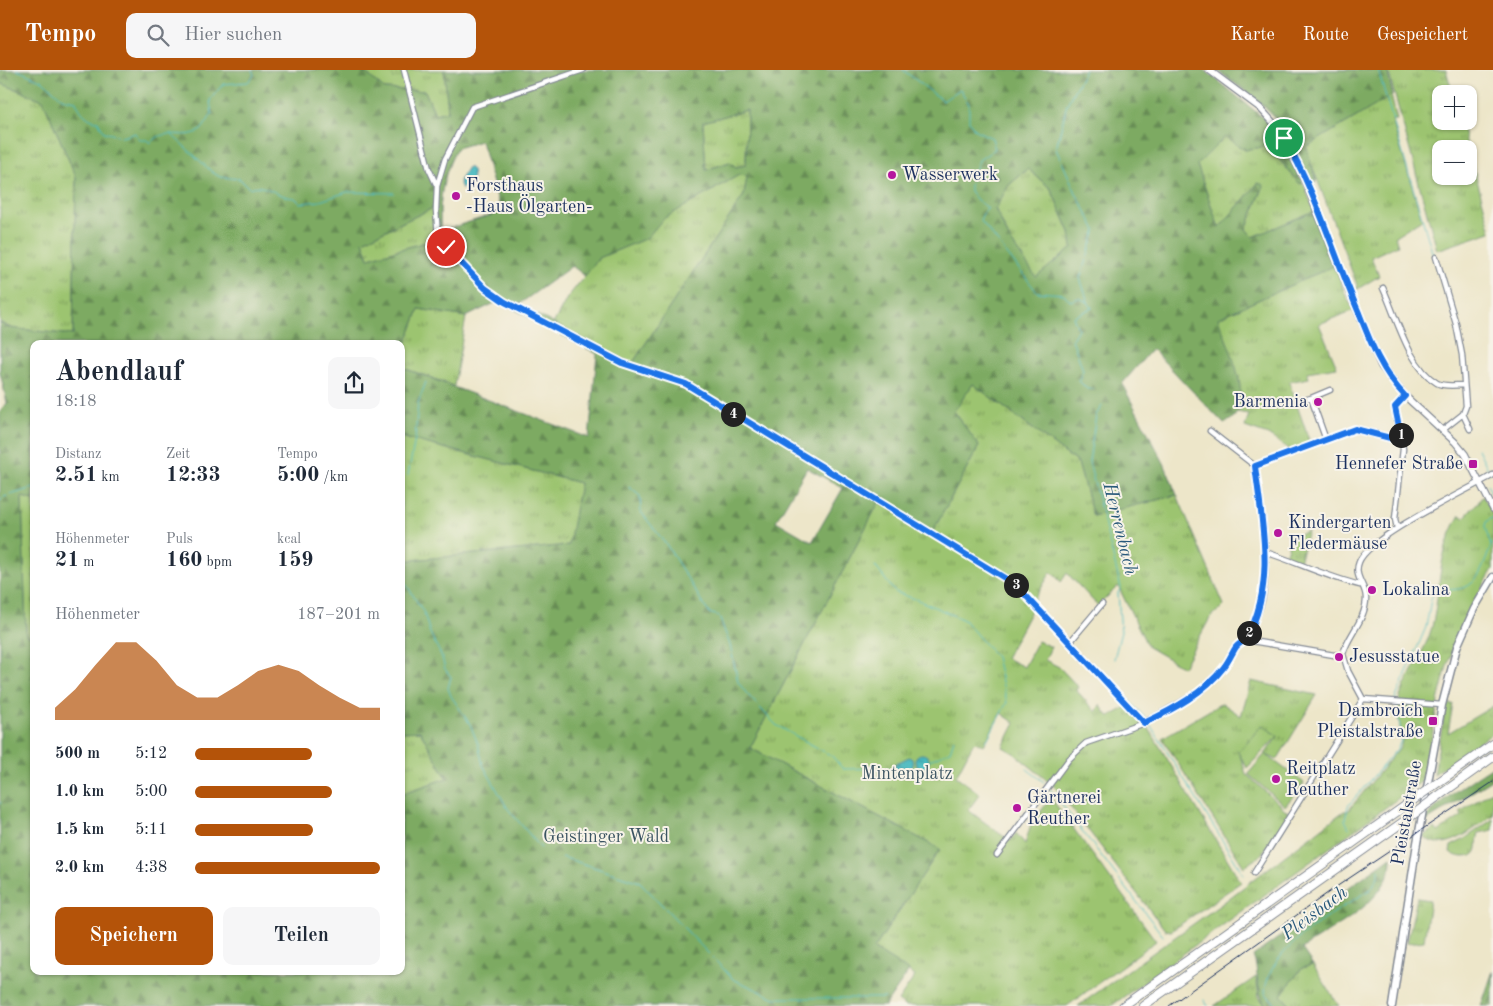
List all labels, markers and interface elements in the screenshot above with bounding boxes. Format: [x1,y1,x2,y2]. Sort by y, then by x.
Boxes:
search box [126,13,476,58]
icon: search [144,21,172,49]
text: Tempo [25,23,96,47]
text: Hier suchen [184,26,282,45]
text: Karte [1230,26,1275,44]
text: Route [1303,26,1349,44]
text: Gespeichert [1377,26,1468,44]
map controls [1432,85,1477,185]
button: + [1432,85,1477,130]
pin [1263,117,1305,159]
icon: arrive [1270,124,1298,152]
button: − [1432,140,1477,185]
place label: Wasserwerk [902,166,998,184]
marker: Wasserwerk [886,169,898,181]
place label: Forsthaus -Haus Ölgarten- [466,177,593,216]
marker: Forsthaus -Haus Ölgarten- [450,190,462,202]
pin [425,226,467,268]
icon: check [432,233,460,261]
button: share [328,357,380,409]
text: Abendlauf [55,359,183,387]
place label: Barmenia [1233,393,1308,411]
text: 18:18 [55,394,97,410]
marker: Barmenia [1312,396,1324,408]
pin: 4 [720,402,746,426]
text: 4 [729,407,738,421]
pin: 1 [1388,422,1414,448]
text: 1 [1397,428,1406,442]
text: Distanz [55,447,101,461]
text: Zeit [166,447,190,461]
text: Tempo [277,447,318,461]
place label: Hennefer Straße [1335,455,1463,473]
marker: Hennefer Straße [1467,458,1479,470]
text: 2.51 [55,465,97,486]
text: 12:33 [166,465,221,486]
text: 5:00 [277,465,319,486]
text: km [97,470,120,484]
text: /km [319,470,348,484]
water label: Herrenbach [1098,480,1140,578]
place label: Kindergarten Fledermäuse [1288,514,1392,553]
marker: Kindergarten Fledermäuse [1272,527,1284,539]
text: Höhenmeter [55,532,129,546]
text: Puls [166,532,193,546]
text: kcal [277,532,301,546]
text: 21 [55,550,79,571]
text: 160 [166,550,203,571]
text: 159 [277,550,314,571]
text: m [79,555,94,569]
text: bpm [203,555,232,569]
pin: 3 [1004,572,1028,598]
text: 3 [1012,578,1021,592]
place label: Lokalina [1382,581,1450,599]
marker: Lokalina [1366,584,1378,596]
text: Höhenmeter [55,607,140,623]
text: 187–201 m [297,607,380,623]
pin: 2 [1236,620,1262,646]
text: 2 [1245,626,1254,640]
place label: Jesusstatue [1349,648,1439,666]
marker: Jesusstatue [1333,651,1345,663]
place label: Dambroich Pleistalstraße [1317,702,1423,741]
marker: Dambroich Pleistalstraße [1427,715,1439,727]
text: 500 m [55,746,100,762]
text: 5:12 [135,746,167,762]
street label: Pleistalstraße [1389,759,1425,867]
place label: Reitplatz Reuther [1286,760,1356,799]
park label: Mintenplatz [861,765,953,783]
marker: Reitplatz Reuther [1270,773,1282,785]
text: 1.0 km [55,784,104,800]
text: 5:00 [135,784,167,800]
place label: Gärtnerei Reuther [1027,789,1101,828]
marker: Gärtnerei Reuther [1011,802,1023,814]
text: 1.5 km [55,822,104,838]
text: 5:11 [135,822,167,838]
park label: Geistinger Wald [543,828,669,846]
text: 2.0 km [55,860,104,876]
text: 4:38 [135,860,167,876]
water label: Pleisbach [1278,883,1352,945]
button: Speichern [55,907,213,965]
button: Teilen [223,907,380,965]

